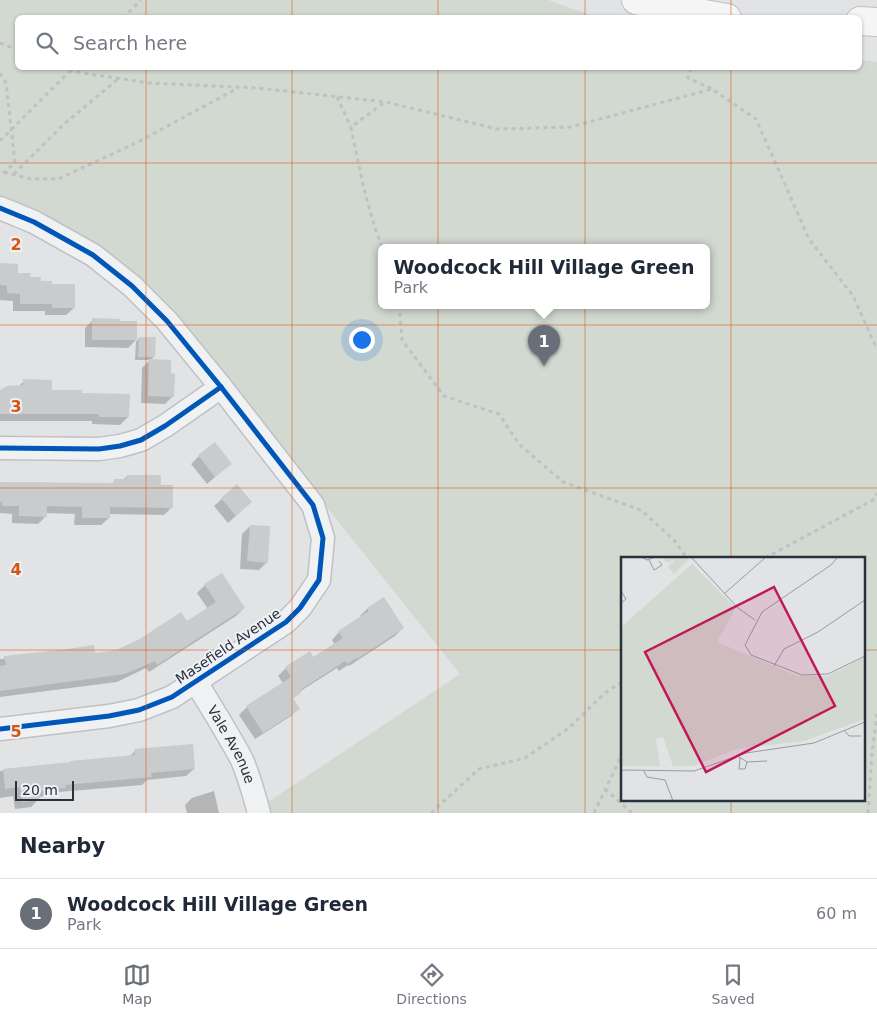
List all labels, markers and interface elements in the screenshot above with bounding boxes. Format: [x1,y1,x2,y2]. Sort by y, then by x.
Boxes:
search box [15,15,862,70]
icon: search [33,29,61,57]
text: Search here [73,32,187,54]
text: 2 [10,235,22,254]
popup [378,244,710,309]
text: Woodcock Hill Village Green [394,256,694,278]
text: Park [394,278,428,297]
pin: 1 [528,325,560,366]
your location [349,327,375,353]
text: 3 [10,397,22,416]
inset map [621,557,864,800]
text: 4 [10,560,22,579]
street label: Masefield Avenue [172,605,284,687]
street label: Vale Avenue [204,703,258,785]
text: 5 [10,722,22,741]
scale bar [15,778,74,801]
text: 20 m [22,782,58,798]
text: Nearby [20,834,105,858]
text: Woodcock Hill Village Green [67,893,368,915]
text: 1 [30,904,42,923]
text: 60 m [816,904,857,923]
text: Park [67,915,102,934]
tab: Map [122,961,152,1007]
tab: Directions [396,961,467,1007]
tab: Saved [711,961,755,1007]

